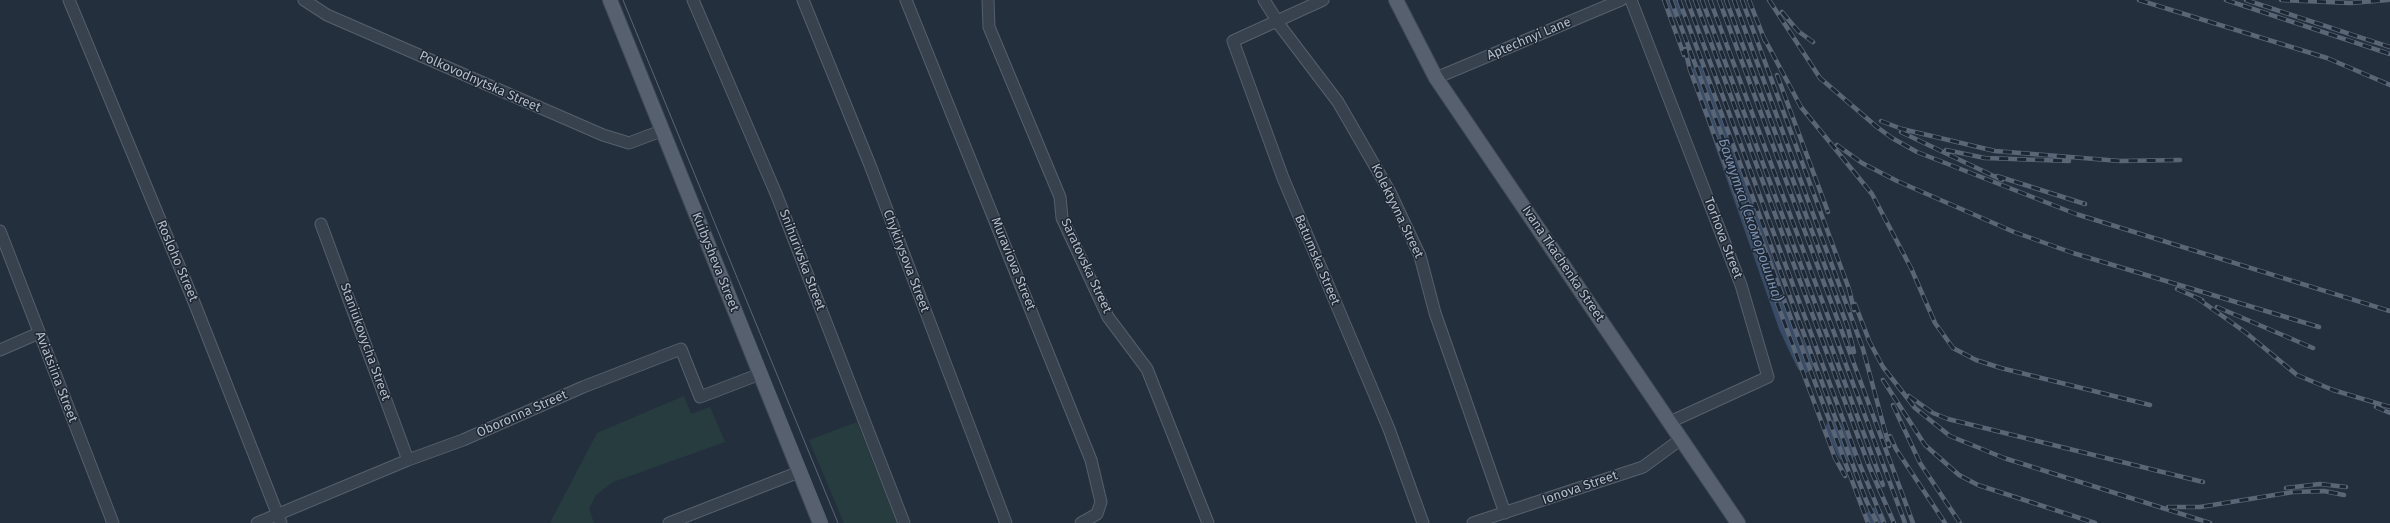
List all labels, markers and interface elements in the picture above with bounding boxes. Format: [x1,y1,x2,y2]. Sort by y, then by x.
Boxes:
street label: Aptechnyi Lane [1485,14,1573,64]
street label: Polkovodnytska Street [417,48,543,116]
water label: Бахмутка (Скоморошина) [1714,136,1786,304]
street label: Kolektyvna Street [1367,161,1427,261]
street label: Torhova Street [1700,195,1746,281]
street label: Ivana Tkachenka Street [1518,203,1608,325]
street label: Snihurivska Street [776,207,828,313]
street label: Chykirysova Street [879,208,933,314]
street label: Kuibysheva Street [688,210,742,314]
street label: Batumska Street [1291,212,1343,308]
street label: Muraviova Street [987,215,1039,313]
street label: Saratovska Street [1057,216,1115,316]
street label: Rosloho Street [153,218,201,304]
street label: Staniukovycha Street [336,281,394,403]
street label: Aviatsiina Street [32,329,80,425]
street label: Oboronna Street [474,387,570,441]
street label: Ionova Street [1540,468,1620,508]

